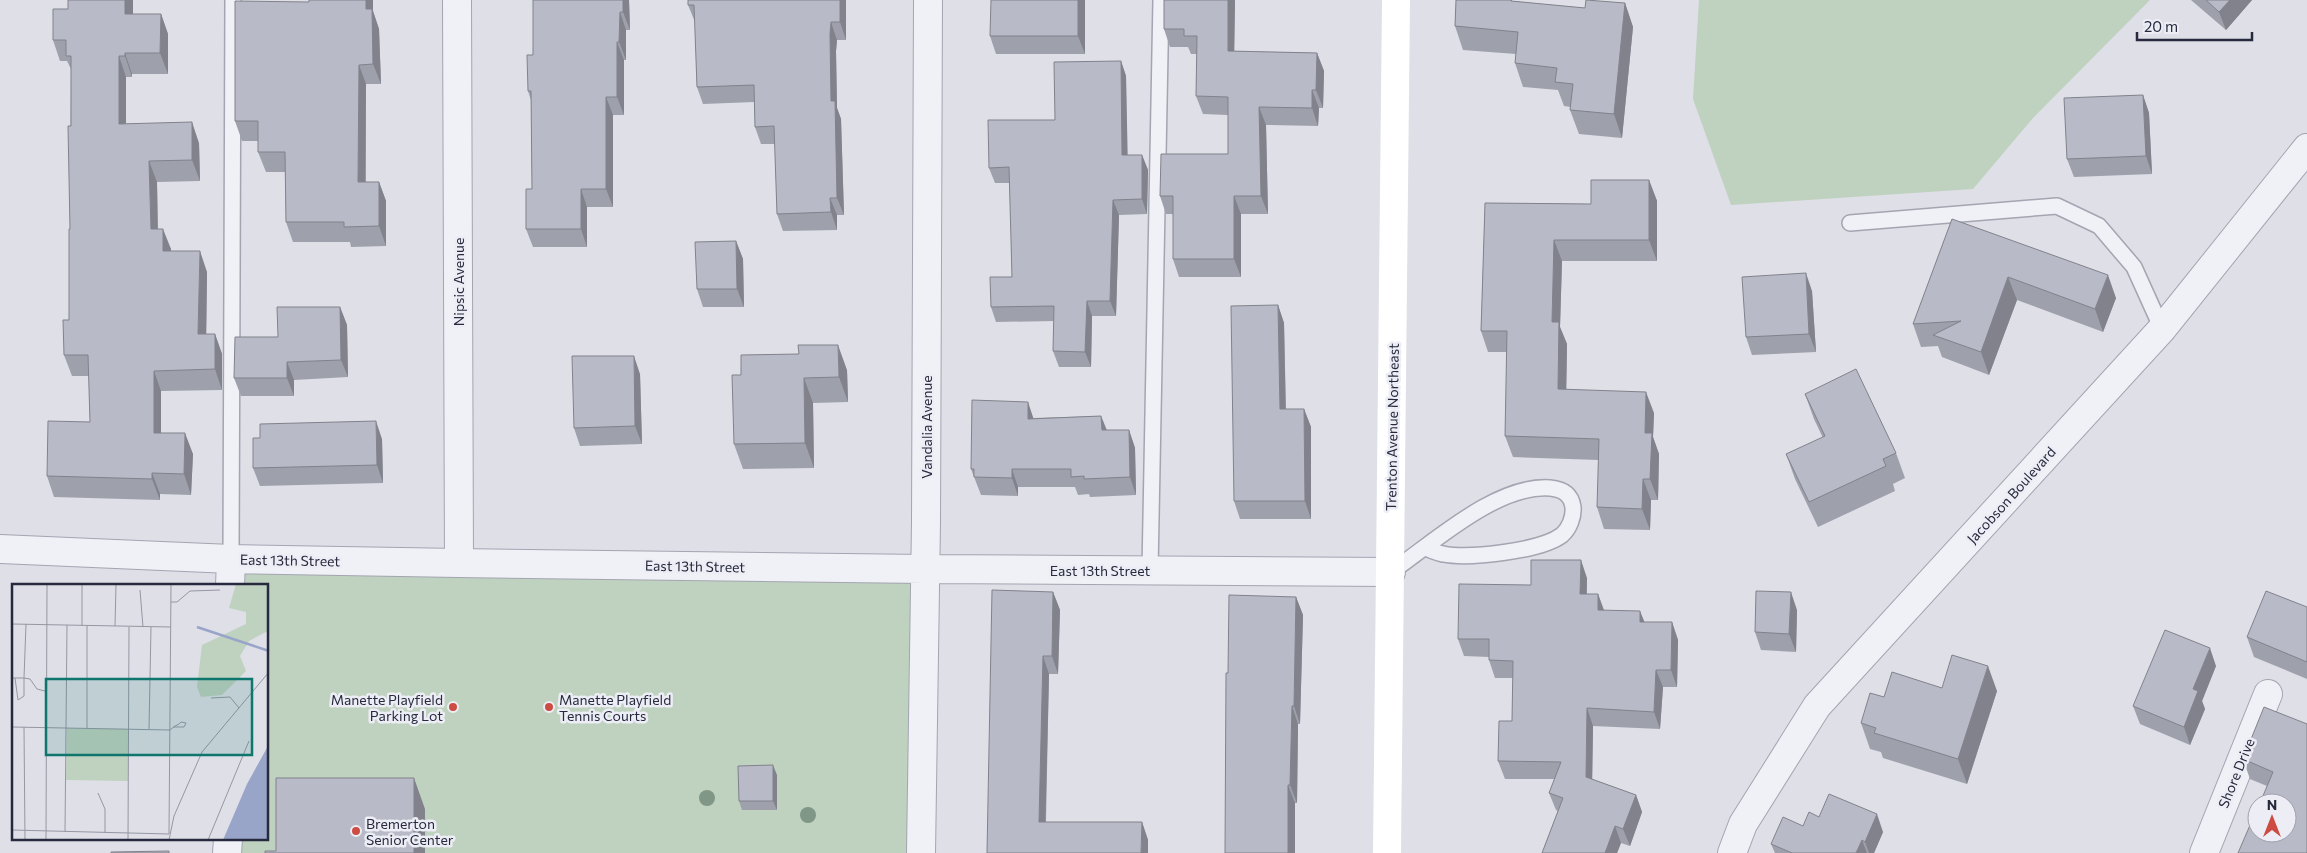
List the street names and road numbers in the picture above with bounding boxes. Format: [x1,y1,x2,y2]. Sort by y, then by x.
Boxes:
street label: Nipsic Avenue [450,238,467,326]
street label: Trenton Avenue Northeast [1382,343,1402,511]
street label: Vandalia Avenue [918,375,935,479]
street label: Jacobson Boulevard [1963,443,2059,547]
street label: East 13th Street [240,551,341,569]
street label: East 13th Street [645,557,746,575]
street label: East 13th Street [1050,562,1150,579]
street label: Shore Drive [2214,736,2258,810]

